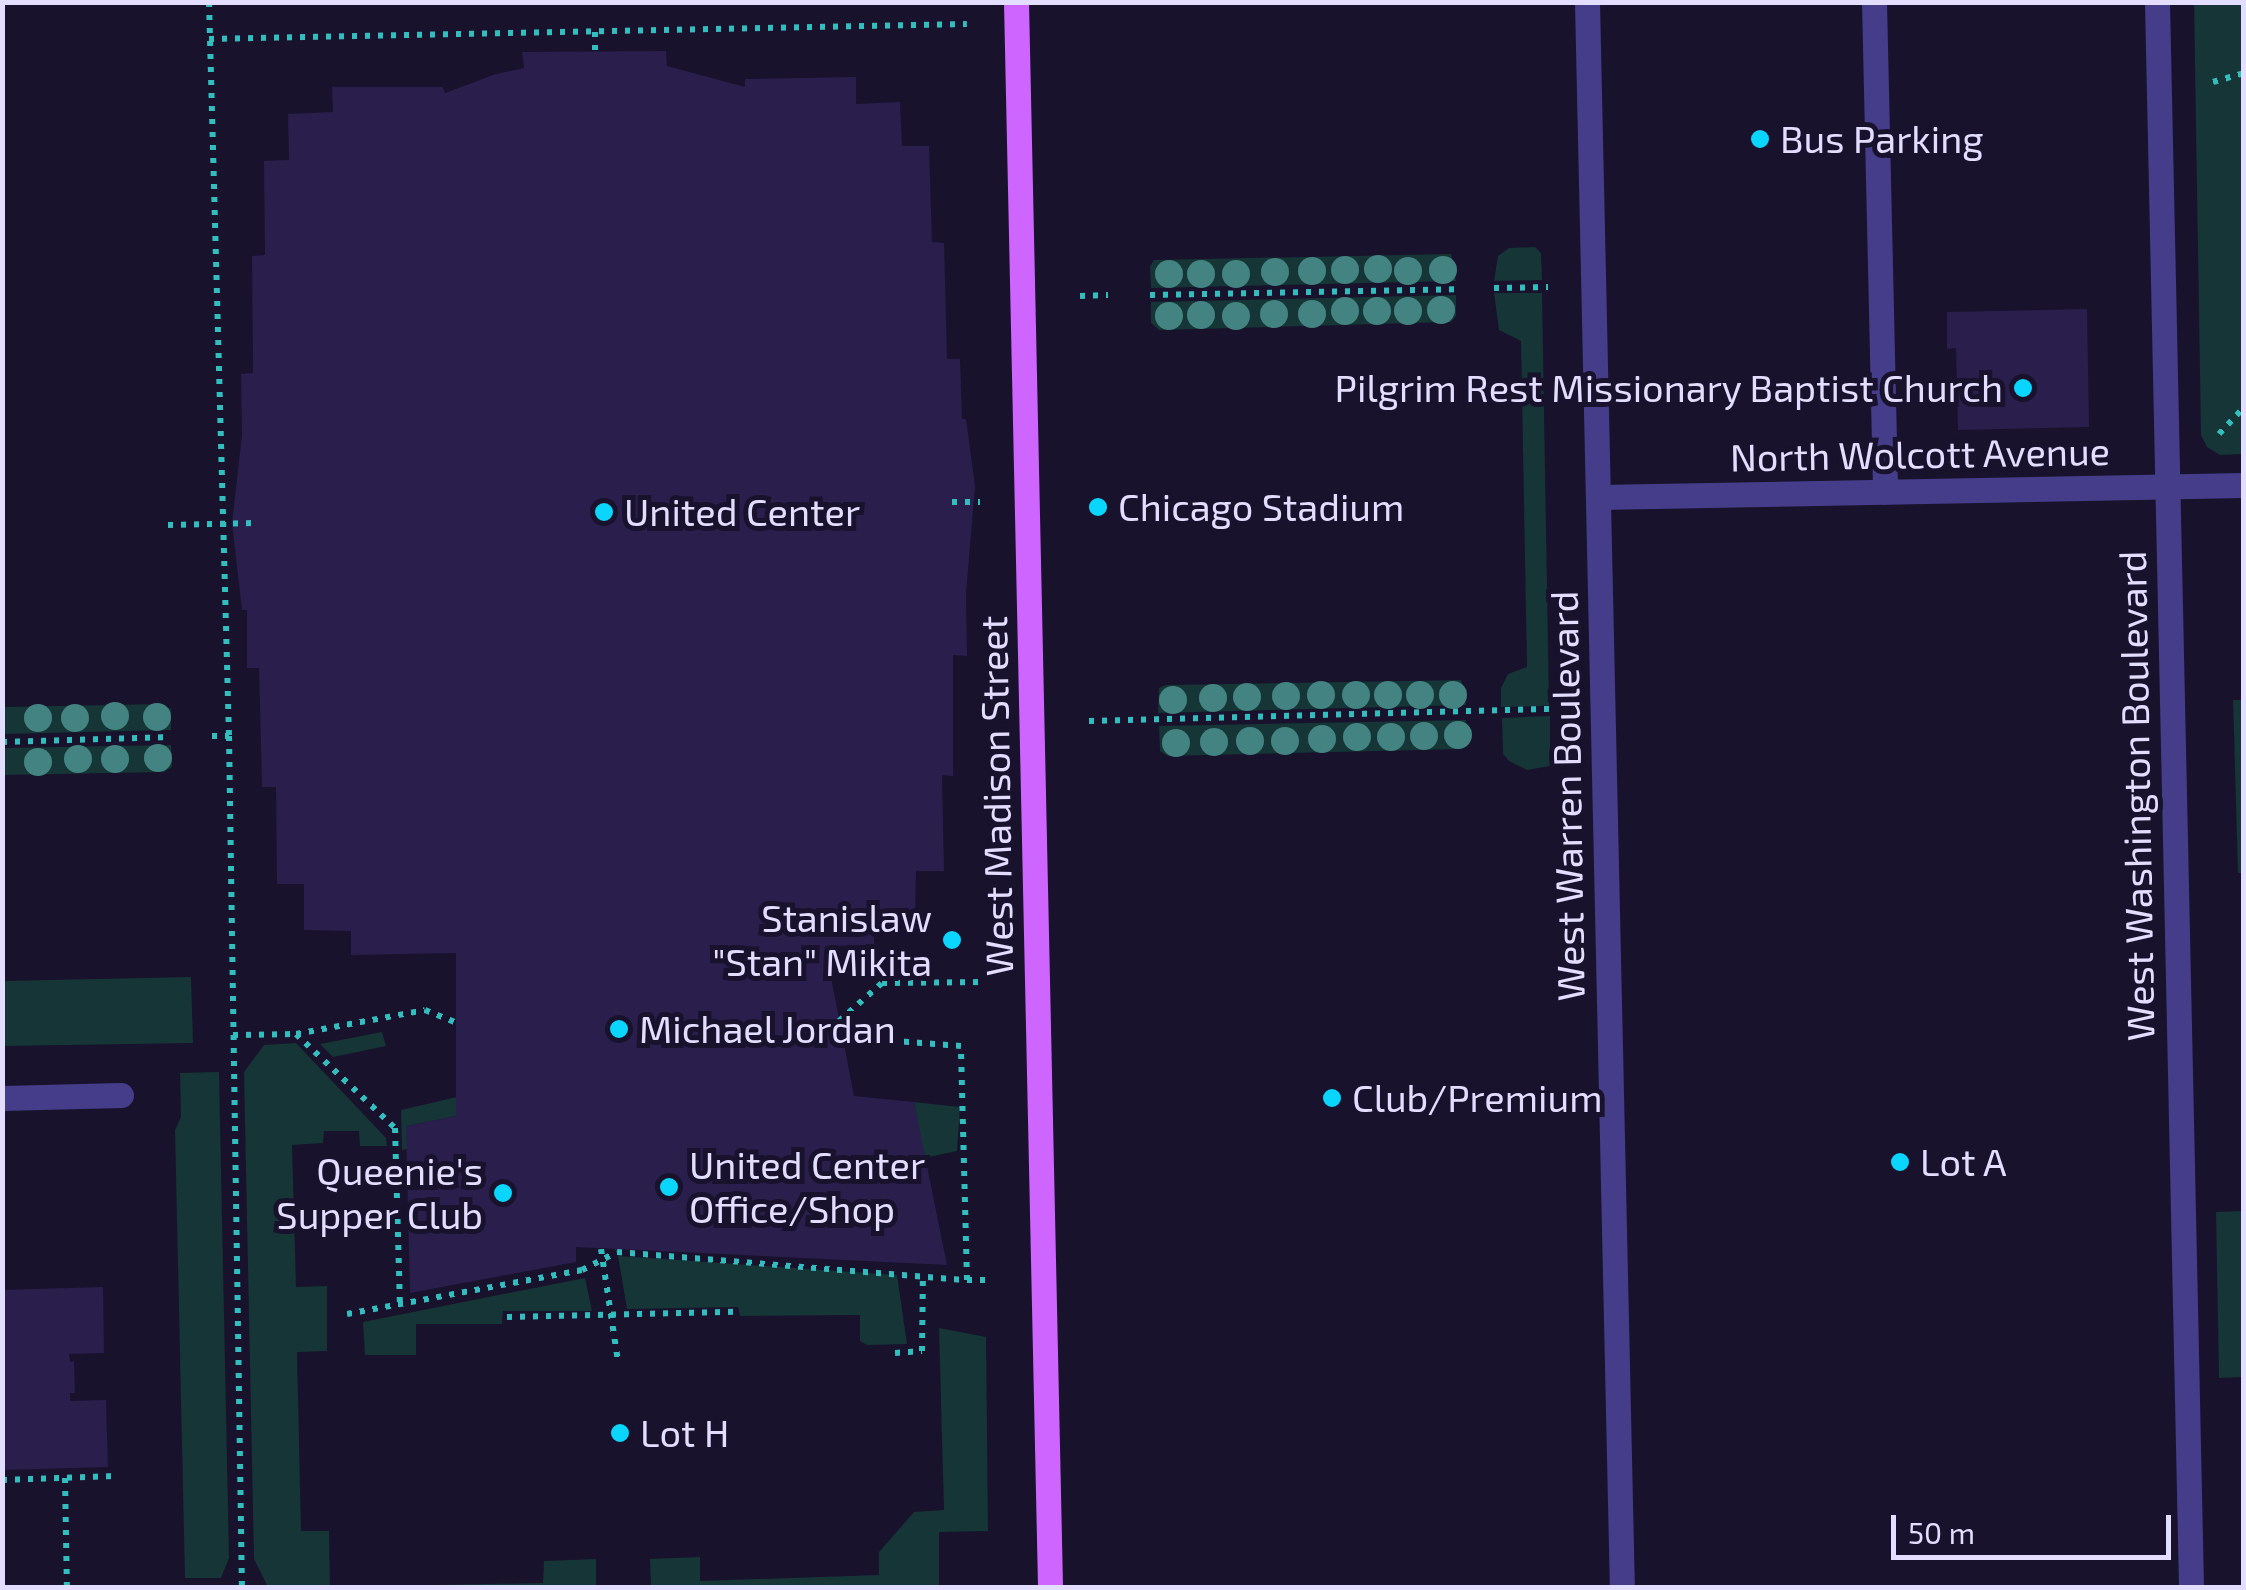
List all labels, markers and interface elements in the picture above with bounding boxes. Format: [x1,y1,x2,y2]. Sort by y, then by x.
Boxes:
place label: Bus Parking [1780,116,1983,162]
marker: Bus Parking [1749,128,1771,150]
place label: Pilgrim Rest Missionary Baptist Church [1334,365,2003,411]
marker: Pilgrim Rest Missionary Baptist Church [2012,377,2034,399]
street label: North Wolcott Avenue [1729,428,2111,480]
place label: Chicago Stadium [1118,484,1404,530]
place label: United Center [624,489,860,535]
marker: Chicago Stadium [1087,496,1109,518]
marker: United Center [593,501,615,523]
street label: West Washington Boulevard [2109,550,2163,1042]
street label: West Warren Boulevard [1541,590,1593,1002]
street label: West Madison Street [970,615,1022,977]
place label: Stanislaw "Stan" Mikita [712,895,932,984]
marker: Stanislaw "Stan" Mikita [941,929,963,951]
place label: Michael Jordan [639,1006,898,1052]
marker: Michael Jordan [608,1018,630,1040]
place label: Club/Premium [1352,1075,1602,1121]
marker: Club/Premium [1321,1087,1343,1109]
place label: Lot A [1920,1139,2008,1185]
place label: United Center Office/Shop [689,1142,925,1232]
place label: Queenie's Supper Club [276,1148,483,1238]
marker: Lot A [1889,1151,1911,1173]
marker: United Center Office/Shop [658,1176,680,1198]
marker: Queenie's Supper Club [492,1182,514,1204]
place label: Lot H [640,1410,729,1456]
marker: Lot H [609,1422,631,1444]
scale bar [1896,1495,2176,1557]
text: 50 m [1908,1514,1975,1550]

